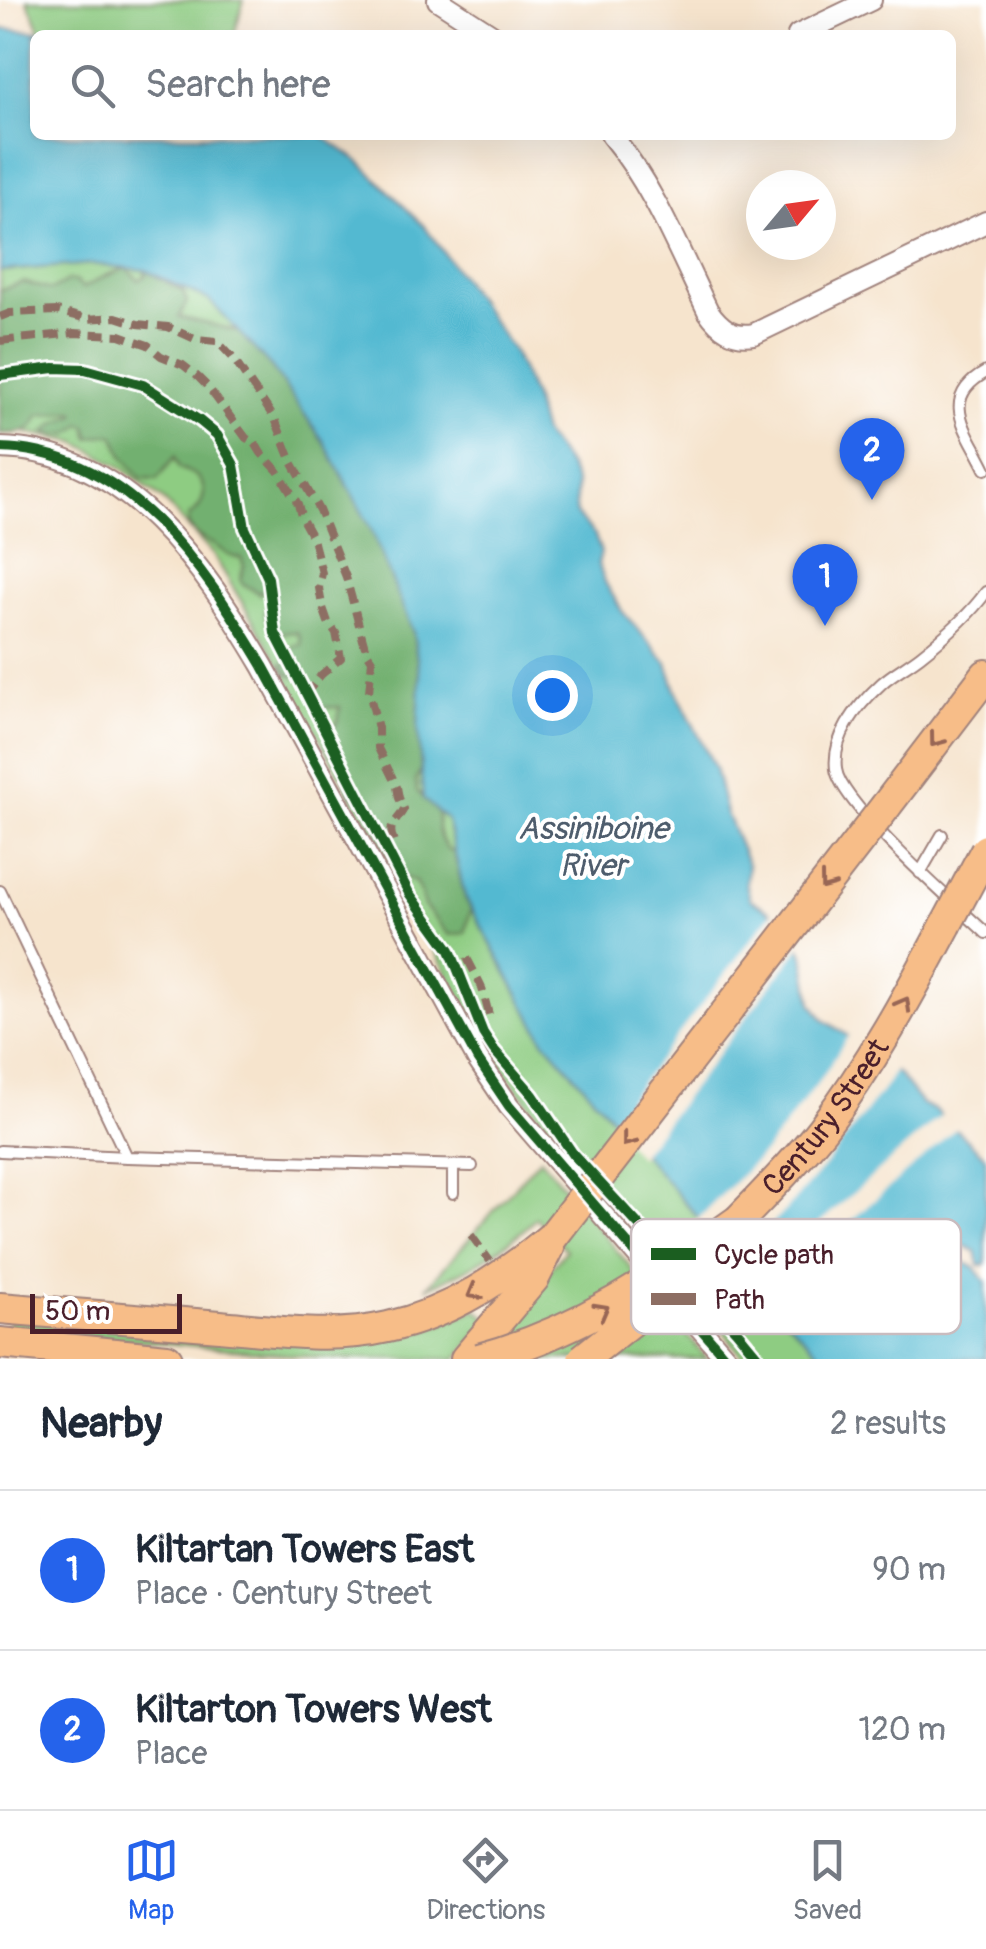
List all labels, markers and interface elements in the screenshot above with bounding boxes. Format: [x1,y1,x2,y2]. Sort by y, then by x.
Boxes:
search box [30,30,956,140]
icon: search [65,58,120,113]
text: Search here [145,61,331,109]
north arrow [746,170,836,260]
pin: 2 [840,418,904,500]
pin: 1 [792,544,858,626]
your location [527,670,578,721]
one-way arrow [930,729,947,747]
water label: Assiniboine River [518,809,672,886]
one-way arrow [820,872,838,890]
one-way arrow [891,997,911,1015]
street label: Century Street [755,1031,898,1204]
one-way arrow [622,1129,639,1147]
legend [631,1219,961,1334]
text: Cycle path [714,1238,834,1273]
one-way arrow [467,1280,485,1300]
text: Path [714,1283,765,1318]
scale bar [30,1289,182,1334]
text: 50 m [45,1294,110,1329]
one-way arrow [591,1303,609,1323]
text: Nearby [40,1398,162,1450]
text: 2 results [830,1404,946,1444]
text: Kiltartan Towers East [135,1526,474,1574]
text: 1 [66,1550,79,1590]
text: 90 m [872,1550,946,1590]
text: Place · Century Street [135,1574,432,1614]
text: Kiltarton Towers West [135,1686,491,1734]
text: 2 [64,1710,81,1750]
text: 120 m [858,1710,946,1750]
text: Place [135,1734,207,1774]
tab: Map [124,1833,179,1928]
tab: Directions [426,1833,545,1928]
tab: Saved [793,1833,862,1928]

